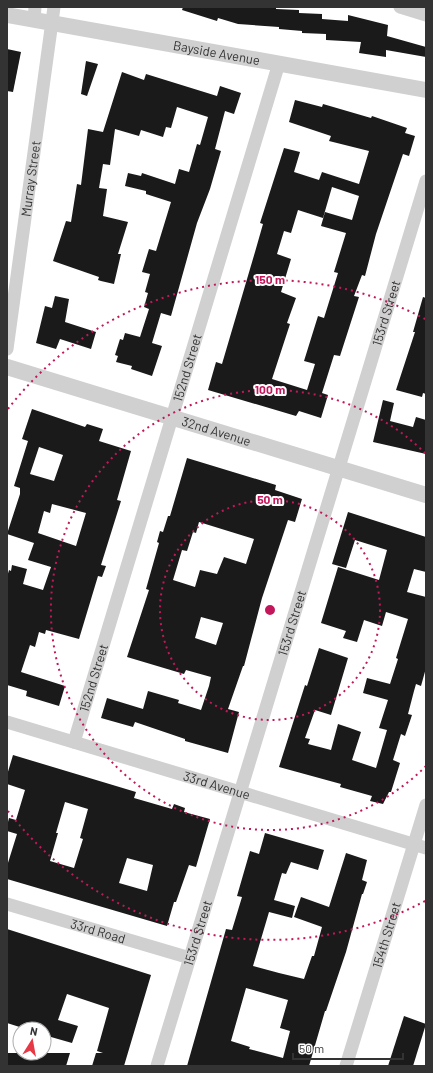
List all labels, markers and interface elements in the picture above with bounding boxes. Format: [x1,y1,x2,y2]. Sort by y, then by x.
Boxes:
street label: Bayside Avenue [172,37,261,68]
street label: Murray Street [17,140,44,218]
text: 150 m [255,272,285,286]
street label: 153rd Street [368,278,403,348]
street label: 152nd Street [169,332,205,404]
text: 100 m [255,382,285,396]
street label: 32nd Avenue [180,413,253,449]
text: 50 m [257,492,283,506]
street label: 153rd Street [274,588,309,658]
centre of rings [263,603,277,617]
street label: 152nd Street [76,642,111,714]
street label: 33rd Avenue [181,767,252,803]
street label: 153rd Street [180,898,215,968]
street label: 154th Street [368,900,404,970]
street label: 33rd Road [69,915,128,947]
north arrow [12,1021,52,1061]
text: N [29,1024,39,1038]
scale bar [293,1035,403,1061]
text: 50 m [299,1041,324,1055]

